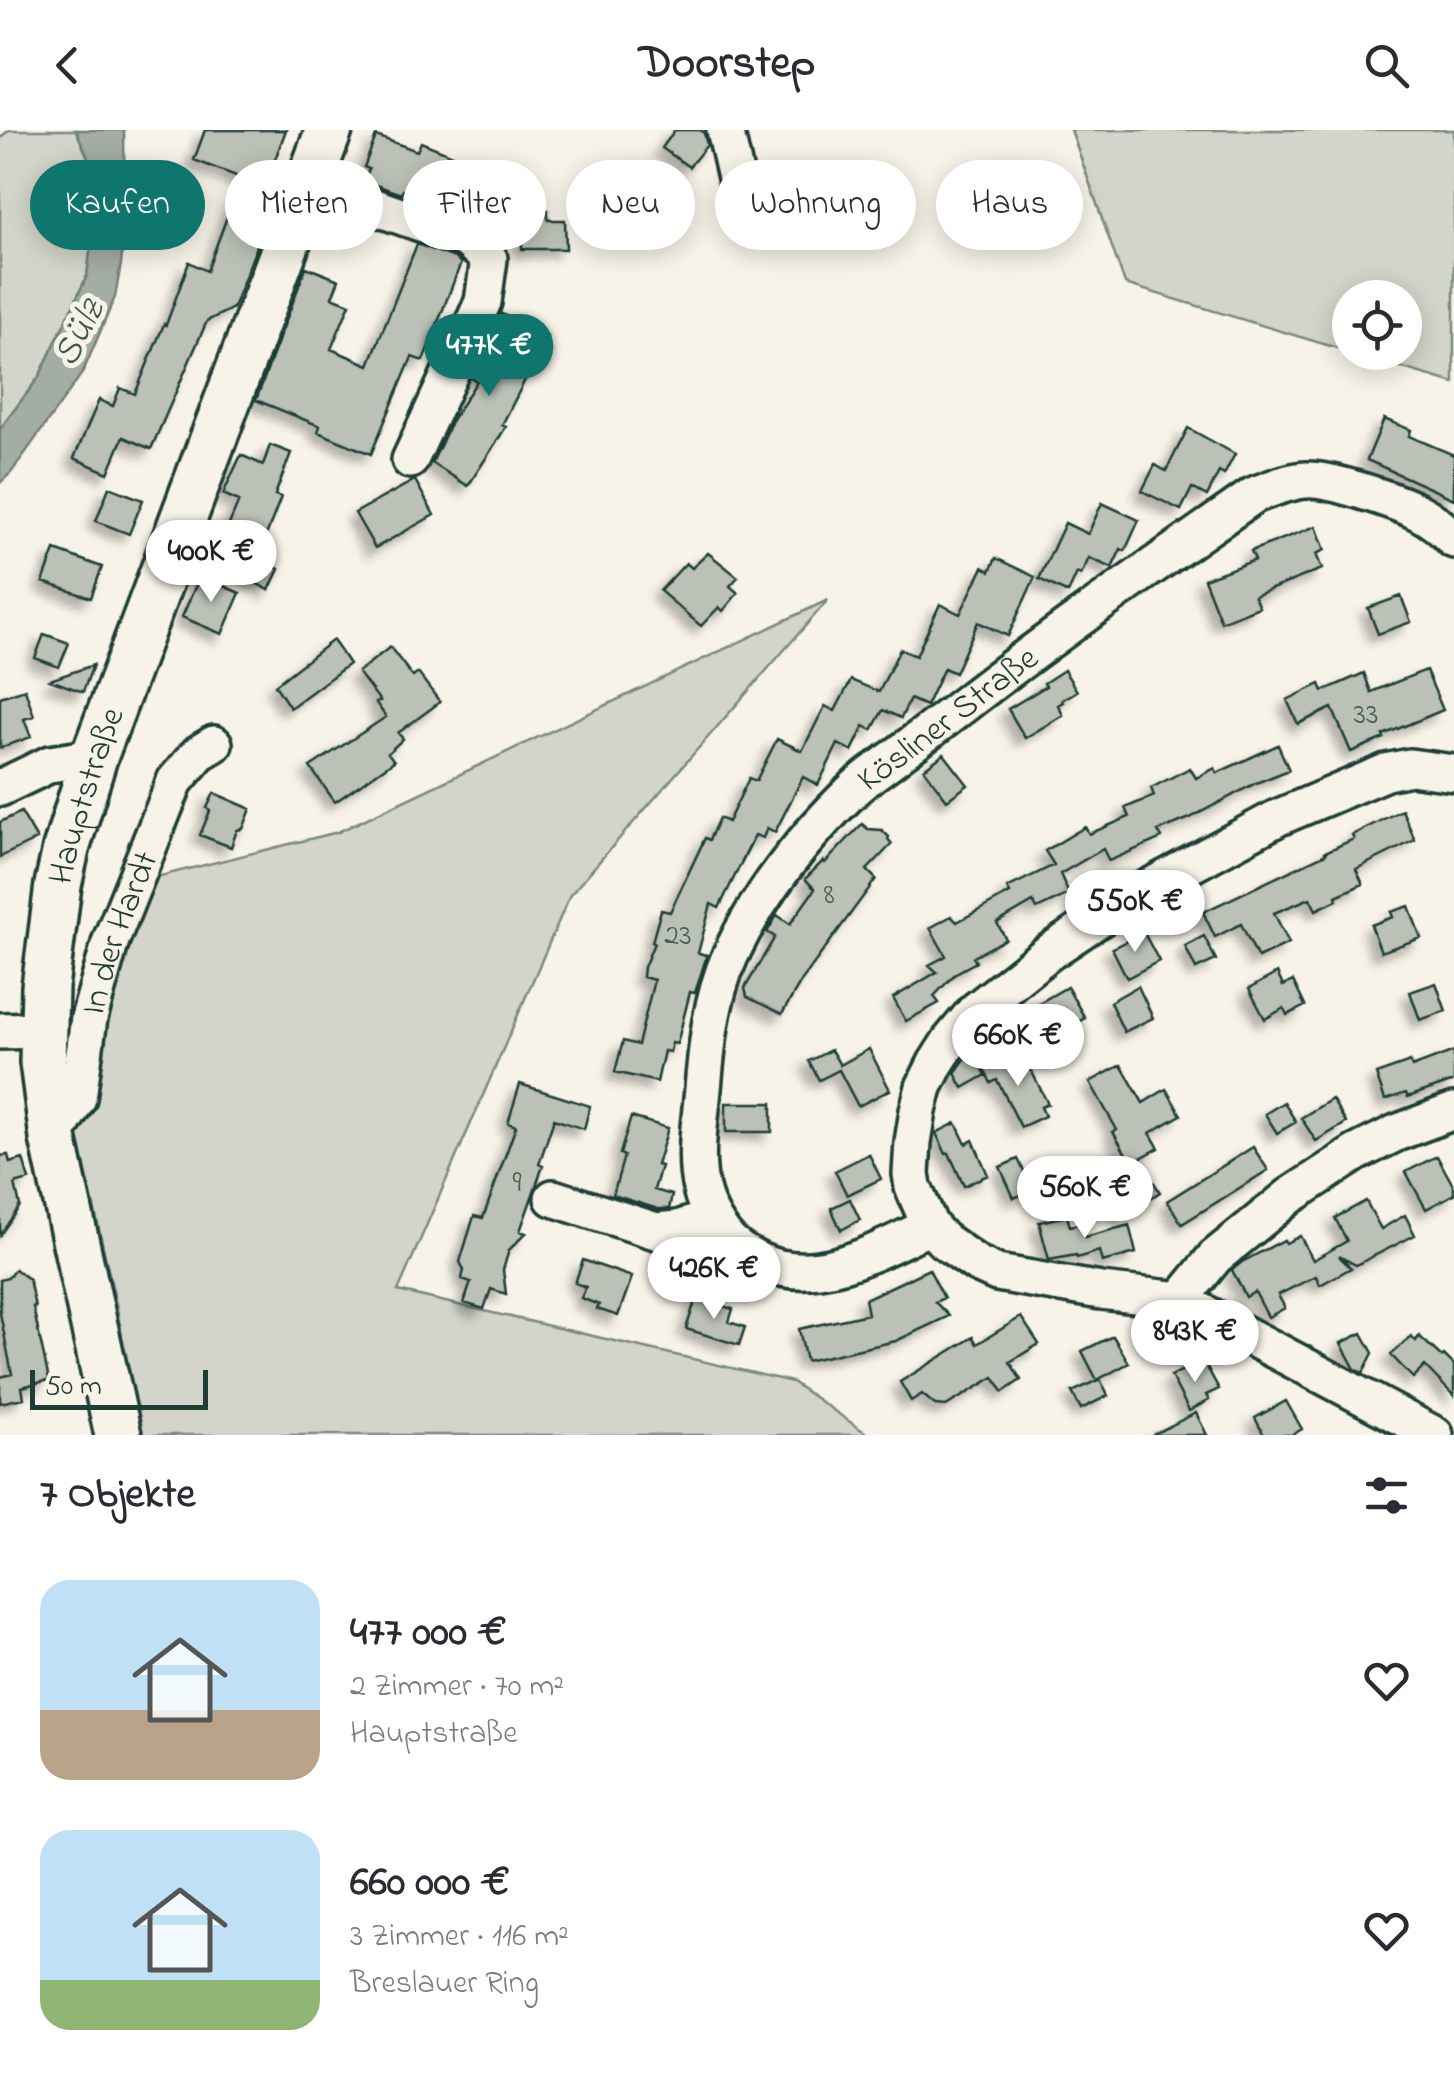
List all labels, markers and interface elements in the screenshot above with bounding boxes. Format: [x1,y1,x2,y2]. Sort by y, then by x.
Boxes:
text: Doorstep [639,32,815,98]
icon: back [40,38,95,93]
icon: search [1359,38,1414,93]
chip: Kaufen [30,160,205,250]
chip: Mieten [225,160,383,250]
chip: Filter [403,160,546,250]
chip: Neu [566,160,695,250]
chip: Wohnung [715,160,916,250]
chip: Haus [936,160,1083,250]
map controls [1332,280,1422,370]
button: locate [1332,280,1422,370]
water label: Sülz [40,289,122,377]
pin: 477K € [408,314,570,399]
text: 477K € [446,323,532,370]
pin: 400K € [130,520,292,605]
text: 400K € [168,529,254,576]
street label: Kösliner Straße [847,635,1050,805]
house number: 33 [1354,694,1378,738]
street label: Hauptstraße [37,700,140,890]
street label: In der Hardt [69,844,173,1021]
pin: 550K € [1054,870,1216,955]
house number: 8 [823,874,835,918]
text: 550K € [1087,879,1183,926]
house number: 23 [664,915,692,959]
pin: 660K € [937,1004,1099,1089]
text: 660K € [974,1013,1062,1060]
pin: 560K € [1004,1156,1166,1241]
house number: 9 [512,1162,522,1206]
text: 560K € [1039,1165,1131,1212]
pin: 426K € [633,1237,795,1322]
text: 426K € [670,1246,759,1293]
pin: 843K € [1114,1300,1276,1385]
text: 843K € [1153,1309,1237,1356]
scale bar [30,1365,208,1410]
text: 50 m [45,1367,102,1408]
text: 7 Objekte [40,1465,195,1526]
icon: filters [1359,1468,1414,1523]
text: 477 000 € [350,1603,507,1664]
icon: home [120,1620,240,1740]
icon: heart [1359,1653,1414,1708]
text: 2 Zimmer · 70 m² [350,1664,564,1711]
text: Hauptstraße [350,1711,518,1758]
text: 660 000 € [350,1853,510,1914]
icon: home [120,1870,240,1990]
icon: heart [1359,1903,1414,1958]
text: 3 Zimmer · 116 m² [350,1914,569,1961]
text: Breslauer Ring [350,1961,539,2008]

